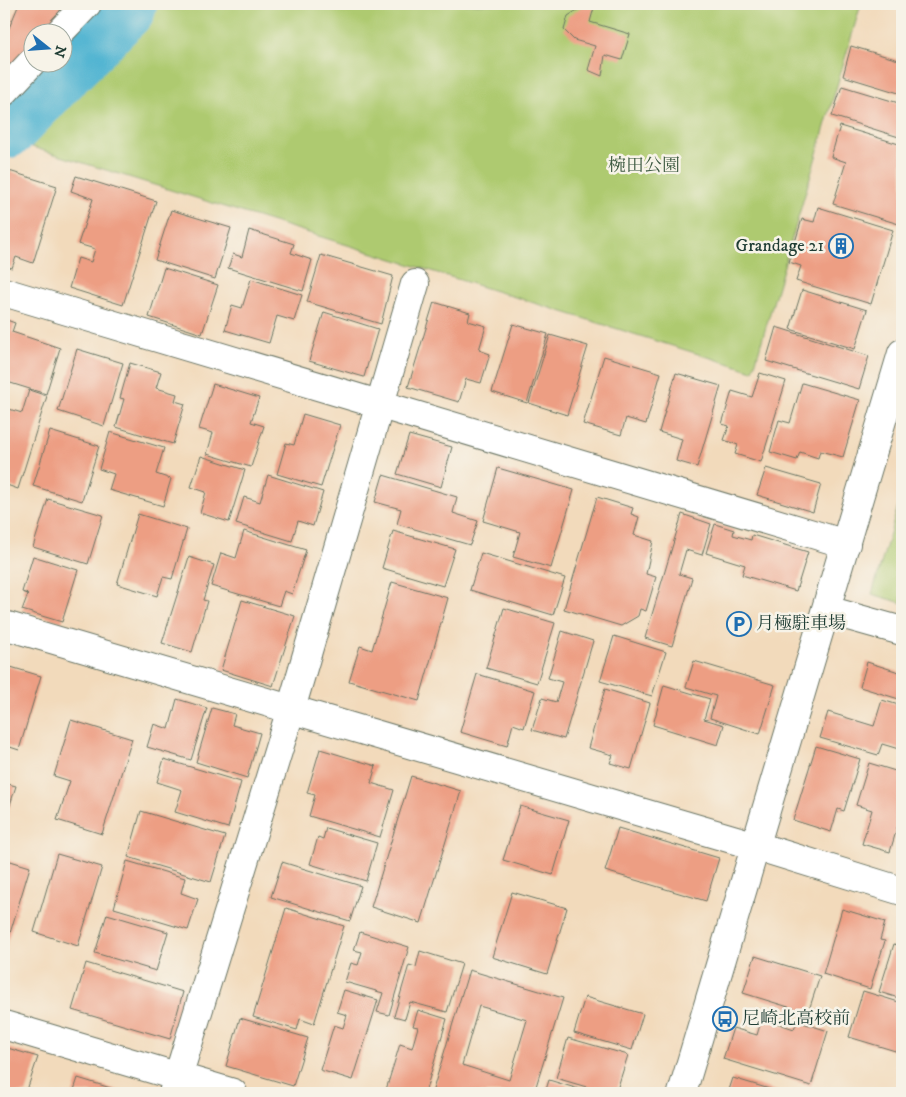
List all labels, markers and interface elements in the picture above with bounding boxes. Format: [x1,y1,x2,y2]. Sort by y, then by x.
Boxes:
north arrow [22,22,72,72]
text: N [49,43,70,60]
park label: 椀田公園 [608,155,680,177]
building icon: Grandage 21 [828,233,854,259]
place label: Grandage 21 [736,235,824,257]
parking icon: 月極駐車場 [726,611,752,637]
place label: 月極駐車場 [756,613,846,635]
bus stop icon: 尼崎北高校前 [712,1006,738,1032]
place label: 尼崎北高校前 [742,1008,850,1030]

